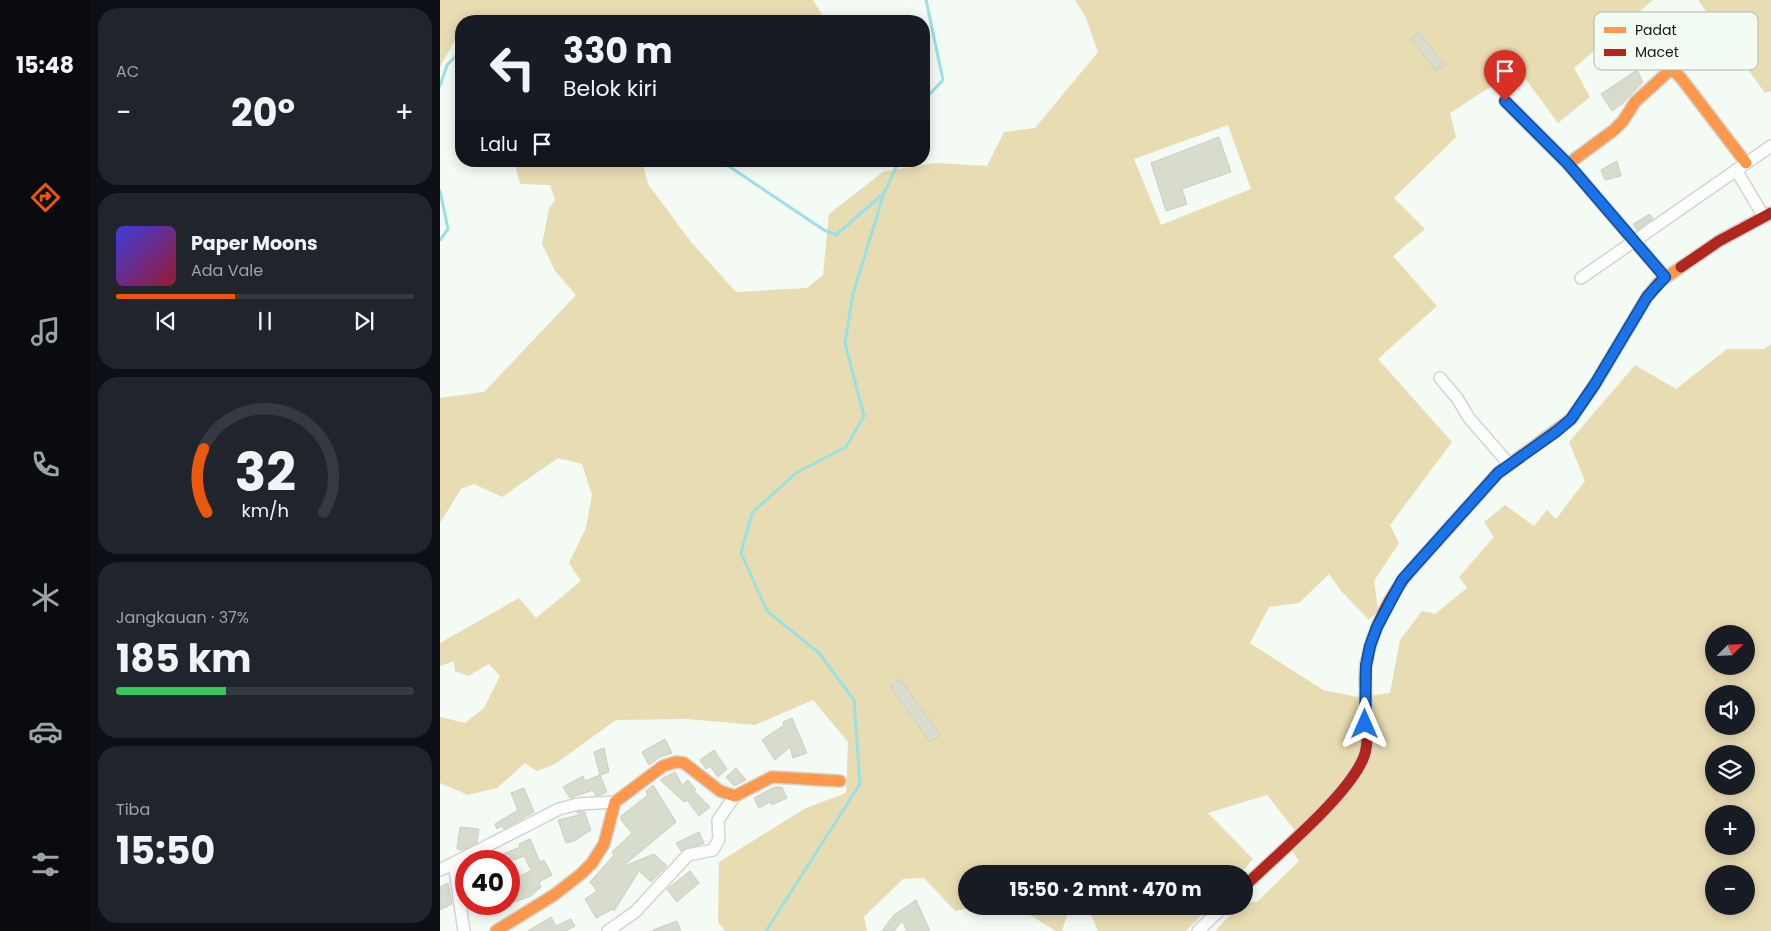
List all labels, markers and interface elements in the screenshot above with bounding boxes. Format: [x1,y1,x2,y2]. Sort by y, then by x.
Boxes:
legend [1594,12,1758,70]
text: Padat [1635,20,1677,40]
text: 330 m [563,26,673,75]
icon: left [480,35,545,100]
text: Macet [1635,42,1679,62]
text: 15:48 [16,50,74,81]
pin [1484,50,1526,101]
icon: arrive [1491,57,1519,85]
text: AC [116,60,139,83]
text: Belok kiri [563,73,657,104]
text: 20° [231,86,295,139]
text: − [116,93,131,132]
text: + [395,93,414,132]
icon: arrive [528,130,556,158]
text: Lalu [480,131,518,158]
icon: directions [28,180,63,215]
text: Paper Moons [191,230,318,257]
text: Ada Vale [191,259,263,282]
icon: previous [152,307,180,335]
icon: pause [251,307,279,335]
icon: next [350,307,378,335]
icon: music [28,314,63,349]
text: 32 [234,436,296,509]
icon: phone [28,447,63,482]
text: km/h [241,498,289,523]
icon: climate [28,580,63,615]
text: Jangkauan · 37% [116,606,249,629]
north arrow [1705,625,1755,675]
map controls [1705,625,1755,915]
text: 185 km [116,632,251,685]
button: sound [1705,685,1755,735]
position arrow [1338,697,1390,749]
icon: car [28,714,63,749]
button: layers [1705,745,1755,795]
text: Tiba [116,798,150,821]
button: + [1705,805,1755,855]
text: 15:50 [116,824,215,877]
icon: filters [28,847,63,882]
speed limit sign: 40 [455,850,520,915]
button: − [1705,865,1755,915]
text: 15:50 · 2 mnt · 470 m [1009,876,1202,903]

